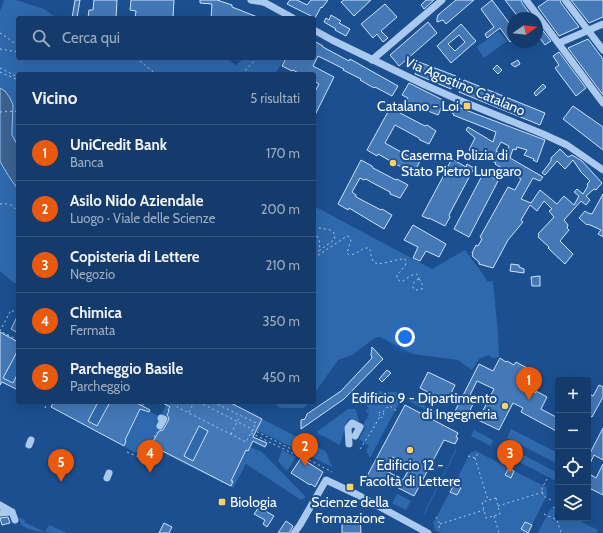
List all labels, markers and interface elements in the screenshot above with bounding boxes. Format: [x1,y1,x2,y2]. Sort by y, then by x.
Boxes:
north arrow [507,12,543,48]
search box [16,16,316,60]
icon: search [30,27,52,49]
text: Cerca qui [62,29,120,47]
street label: Via Agostino Catalano [402,52,528,120]
text: Vicino [32,88,77,108]
text: 5 risultati [250,90,300,106]
place label: Catalano - Loi [377,97,459,115]
marker: Catalano - Loi [462,101,472,111]
text: UniCredit Bank [70,136,167,154]
text: 1 [43,145,47,161]
text: 170 m [266,145,300,161]
place label: Caserma Polizia di Stato Pietro Lungaro [401,146,522,180]
text: Banca [70,154,103,170]
marker: Caserma Polizia di Stato Pietro Lungaro [388,158,398,168]
text: Asilo Nido Aziendale [70,192,203,210]
text: 2 [42,201,48,217]
text: 200 m [261,201,300,217]
text: Luogo · Viale delle Scienze [70,210,215,226]
text: Copisteria di Lettere [70,248,200,266]
text: 3 [41,257,49,273]
text: 210 m [266,257,300,273]
text: Negozio [70,266,115,282]
text: Chimica [70,304,122,322]
text: 4 [41,313,49,329]
text: 350 m [263,313,300,329]
text: Fermata [70,322,115,338]
your location [395,327,415,347]
text: Parcheggio Basile [70,360,183,378]
pin: 1 [516,367,542,400]
text: 5 [42,369,48,385]
text: 450 m [262,369,300,385]
map controls [555,377,591,521]
button: + [555,377,591,413]
text: Parcheggio [70,378,130,394]
place label: Edificio 9 - Dipartimento di Ingegneria [352,389,497,423]
marker: Edificio 9 - Dipartimento di Ingegneria [500,401,510,411]
button: − [555,413,591,449]
pin: 2 [292,433,318,466]
pin: 4 [137,440,163,473]
pin: 3 [497,440,523,473]
marker: Edificio 12 - Facoltà di Lettere [405,445,415,455]
pin: 5 [48,449,74,482]
button: locate [555,449,591,485]
place label: Edificio 12 - Facoltà di Lettere [360,456,460,490]
marker: Scienze della Formazione [345,482,355,492]
button: layers [555,485,591,521]
place label: Biologia [230,493,277,511]
place label: Scienze della Formazione [311,493,389,527]
marker: Biologia [217,497,227,507]

